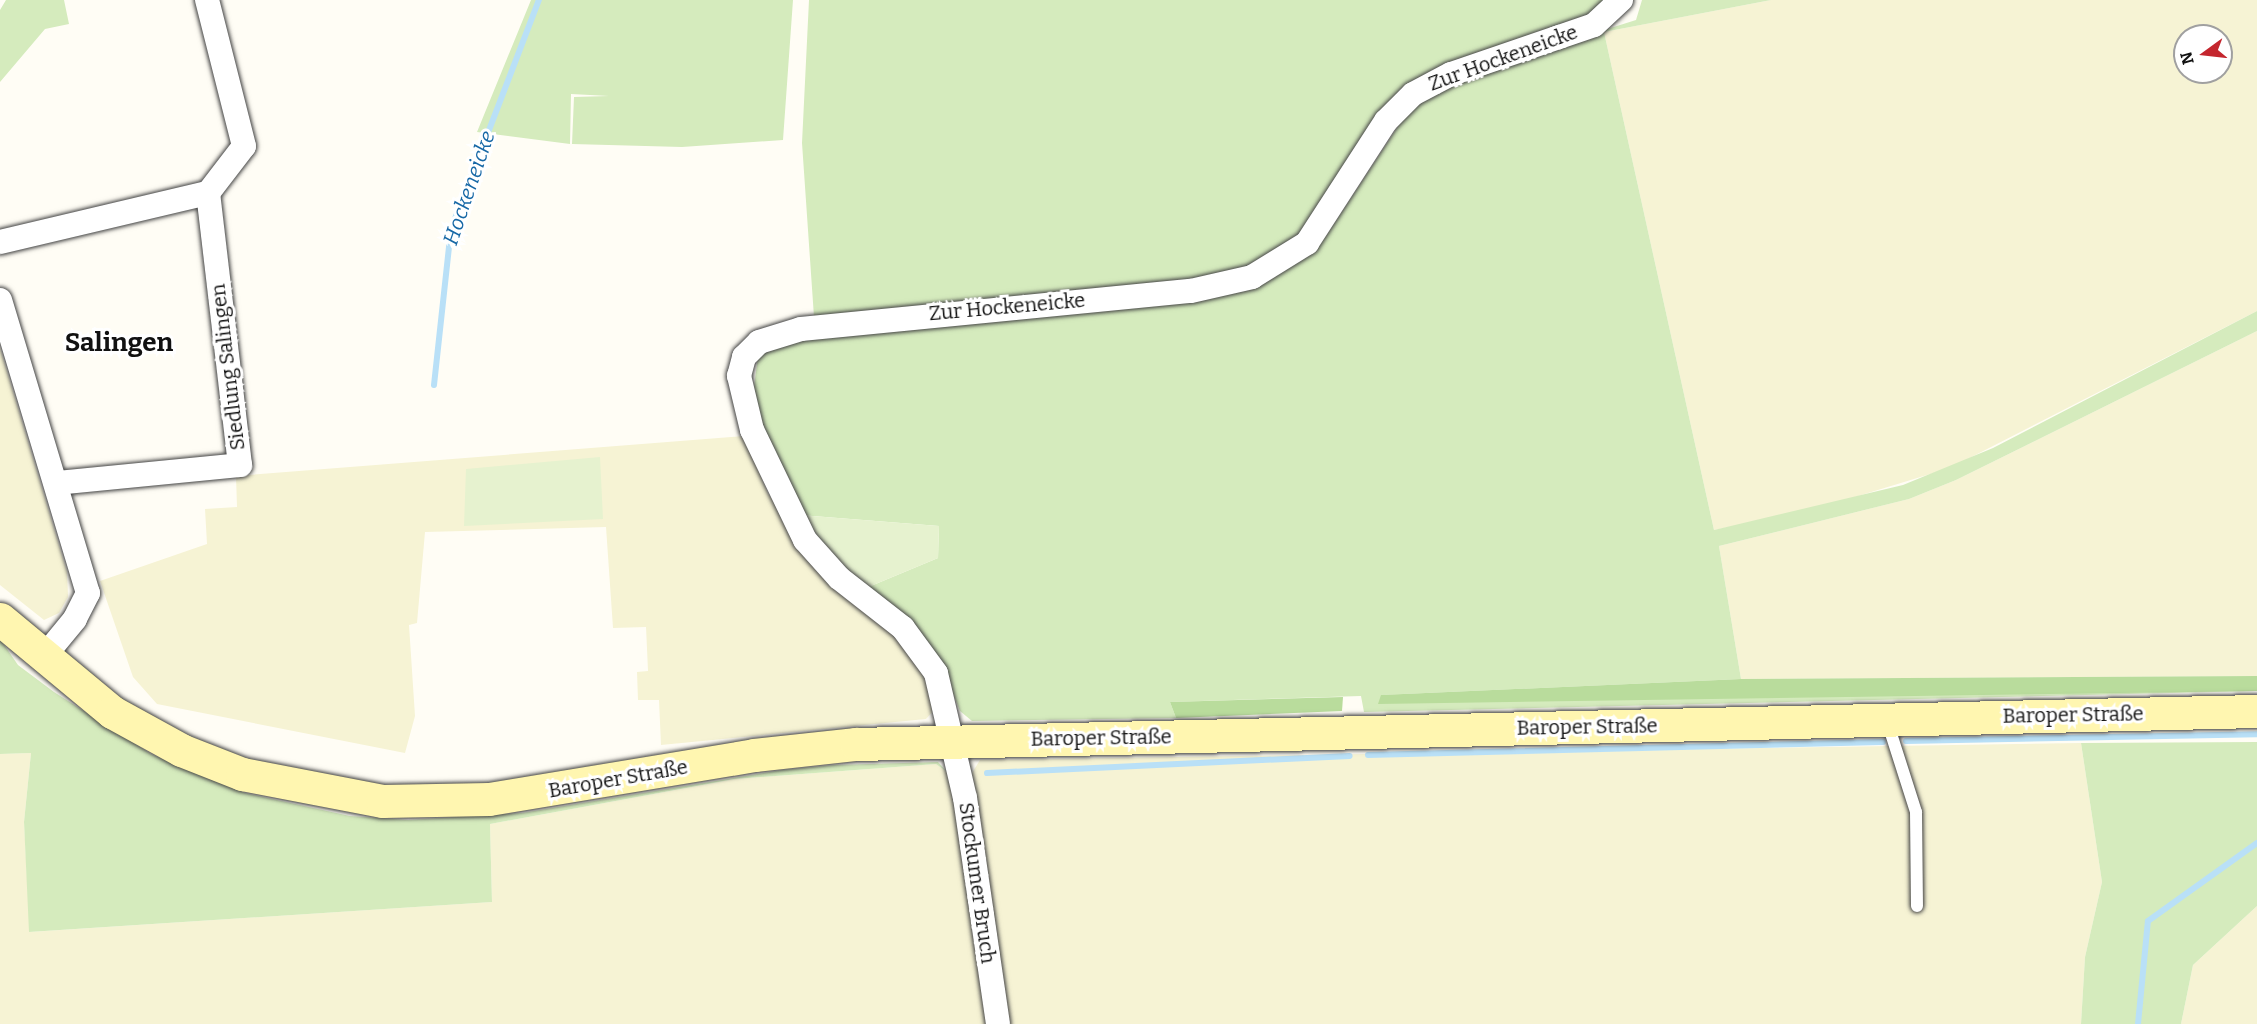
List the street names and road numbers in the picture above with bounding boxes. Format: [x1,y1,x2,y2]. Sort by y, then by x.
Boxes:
street label: Zur Hockeneicke [1425,20,1581,96]
street label: Siedlung Salingen [206,282,250,452]
street label: Zur Hockeneicke [928,288,1086,326]
street label: Baroper Straße [2002,702,2144,728]
street label: Baroper Straße [1516,714,1658,740]
street label: Baroper Straße [1030,725,1172,751]
street label: Baroper Straße [547,755,689,803]
street label: Stockumer Bruch [954,801,1000,965]

